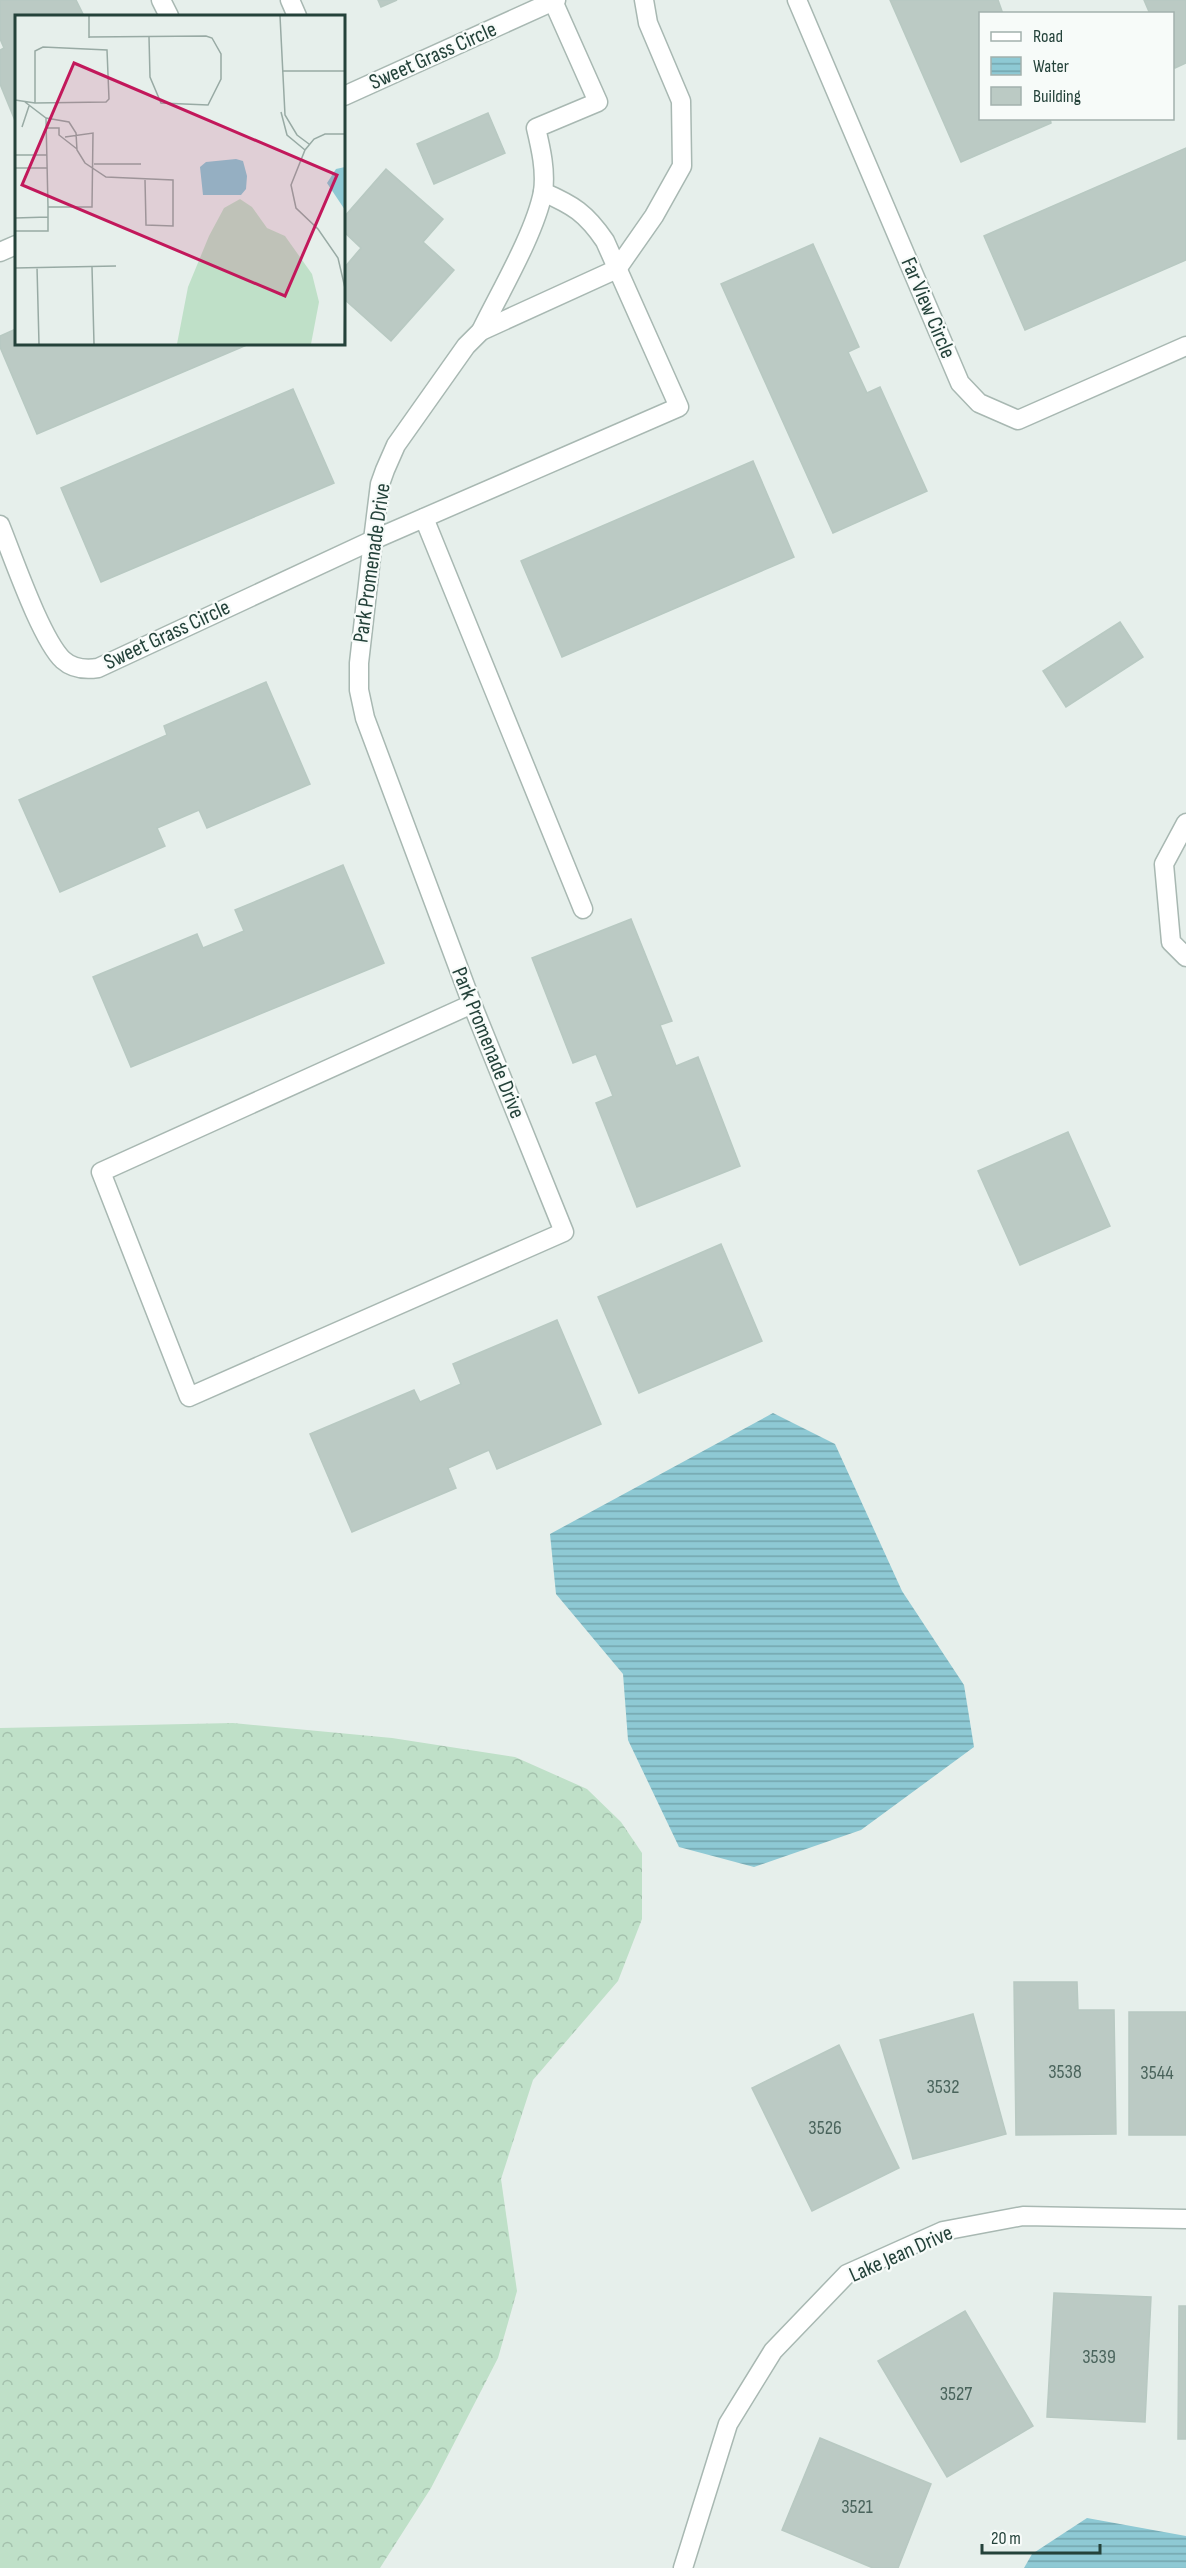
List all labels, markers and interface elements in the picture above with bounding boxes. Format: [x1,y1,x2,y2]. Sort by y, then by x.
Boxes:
legend [979,12,1174,120]
inset map [15,15,345,345]
street label: Sweet Grass Circle [365,16,501,96]
text: Road [1033,26,1063,47]
text: Water [1033,56,1069,77]
text: Building [1033,86,1081,107]
street label: Far View Circle [895,253,961,363]
street label: Park Promenade Drive [347,481,397,645]
street label: Sweet Grass Circle [99,594,235,676]
street label: Park Promenade Drive [445,963,531,1123]
house number: 3538 [1048,2060,1082,2084]
house number: 3544 [1140,2061,1174,2085]
house number: 3532 [926,2075,960,2099]
house number: 3526 [808,2116,842,2140]
street label: Lake Jean Drive [845,2219,957,2289]
house number: 3539 [1082,2345,1116,2369]
house number: 3527 [940,2382,972,2406]
house number: 3521 [841,2495,873,2519]
scale bar [982,2517,1100,2555]
text: 20 m [991,2528,1021,2549]

